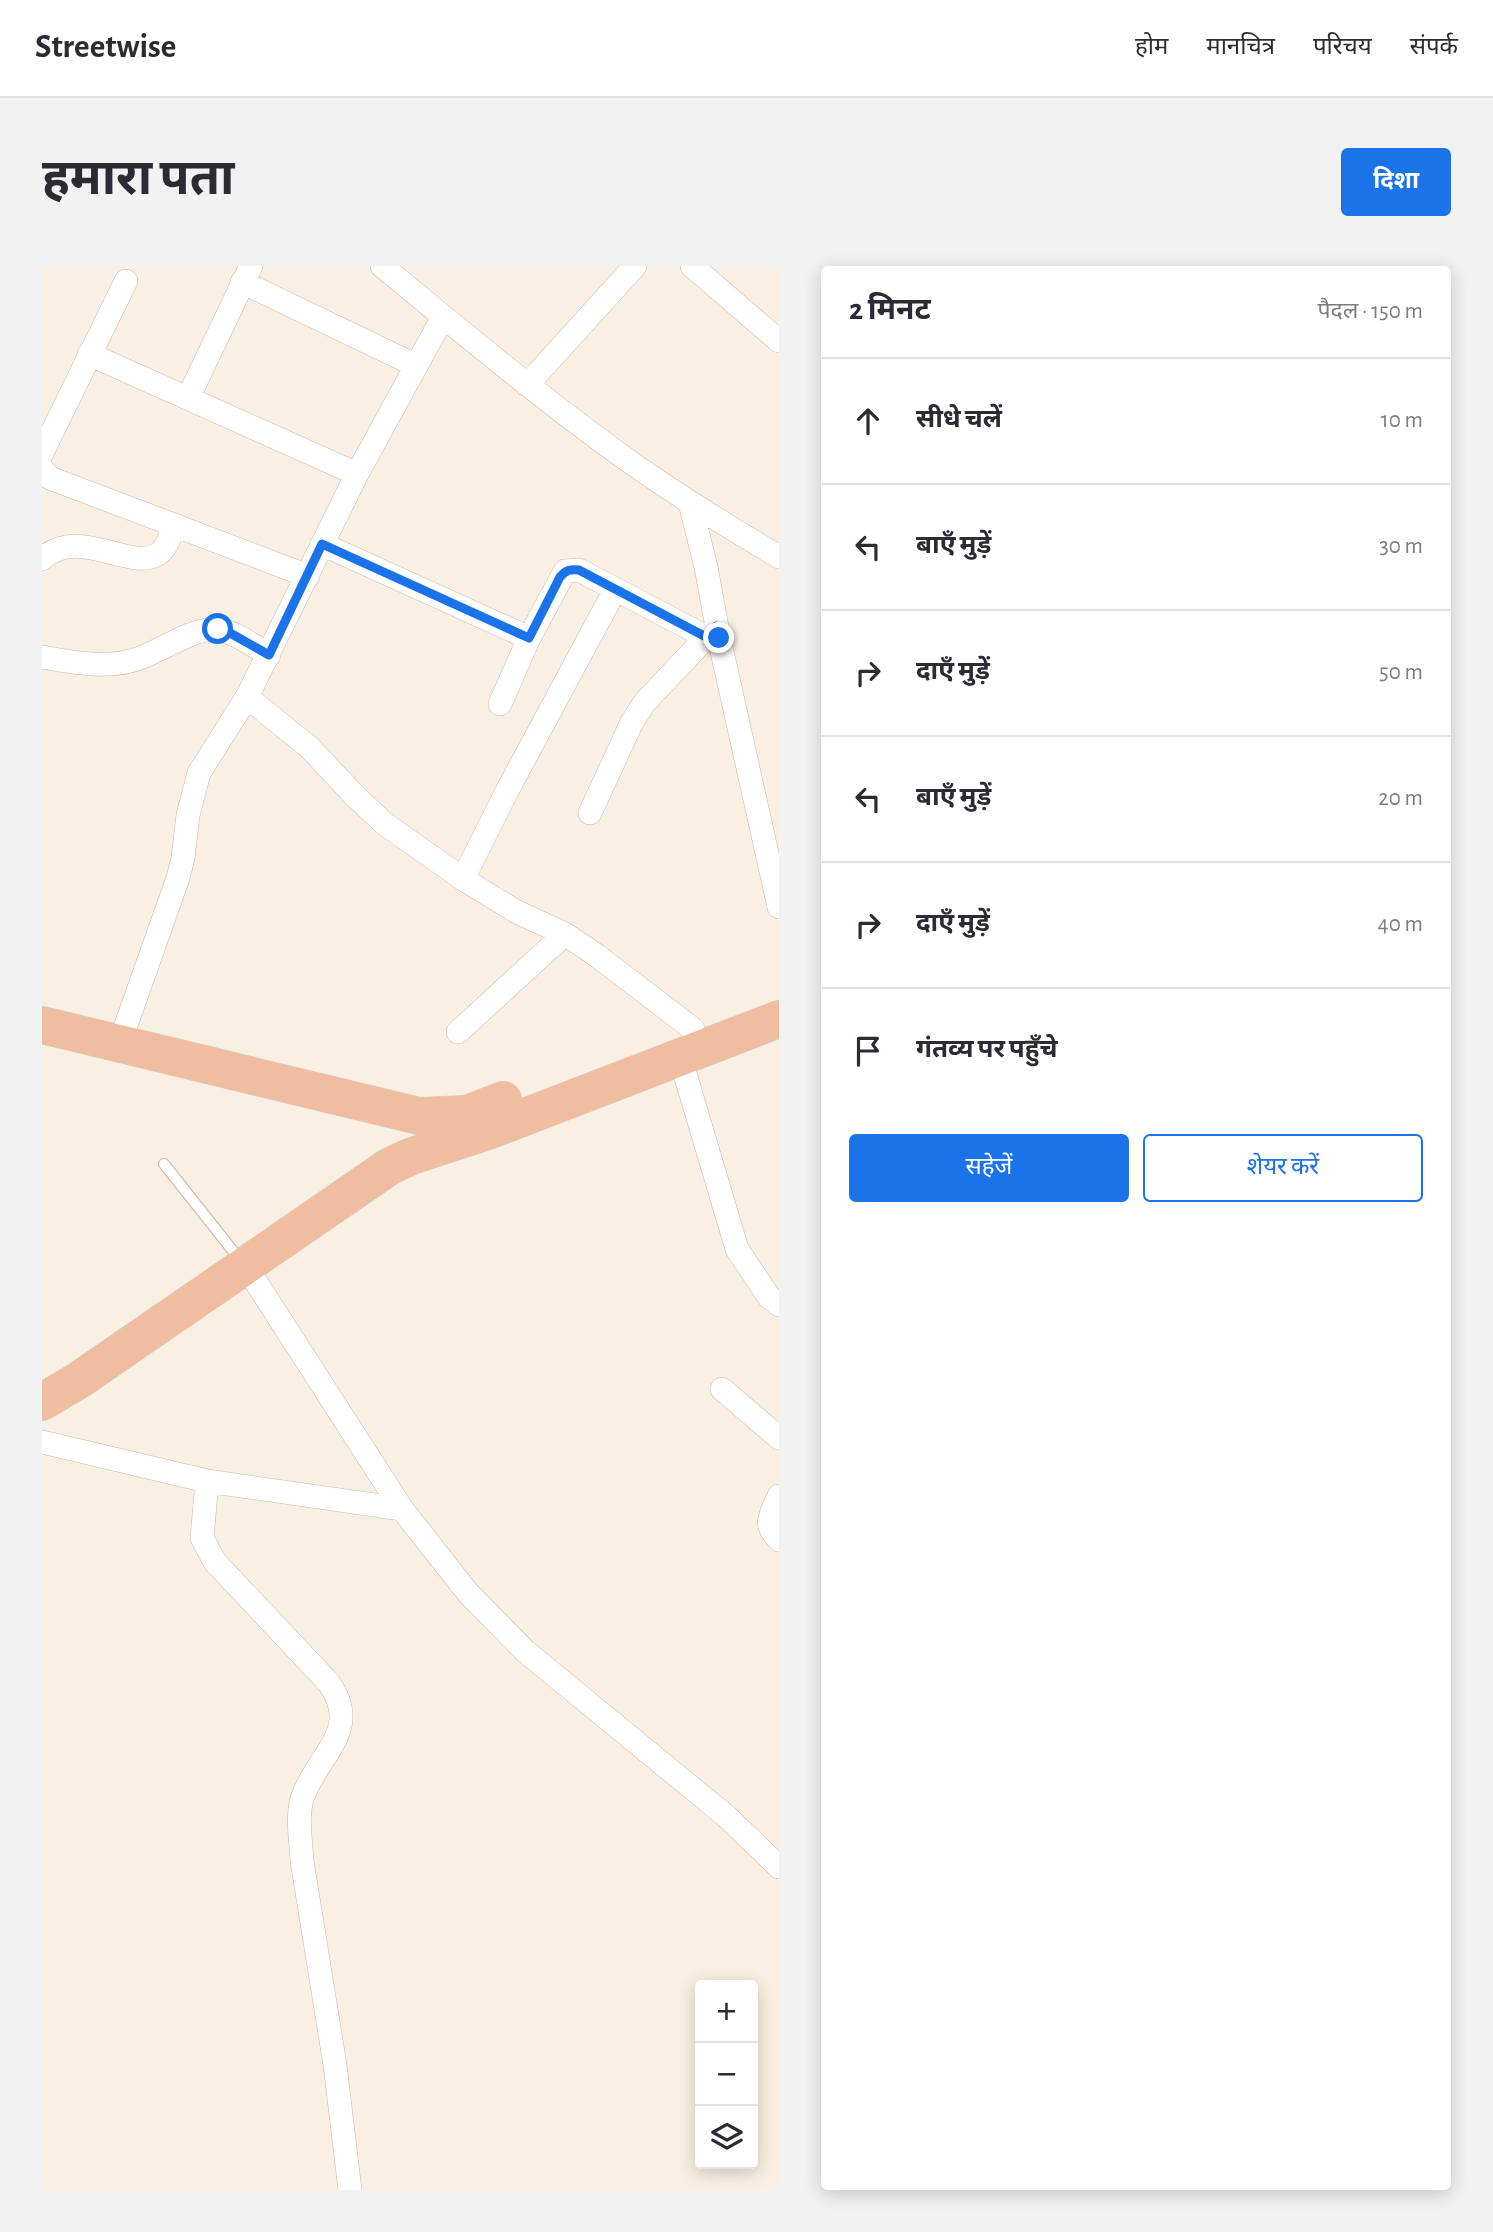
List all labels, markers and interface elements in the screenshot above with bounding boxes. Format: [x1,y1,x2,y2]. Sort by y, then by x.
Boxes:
text: Streetwise [35,31,176,64]
text: होम [1135,35,1168,59]
text: मानचित्र [1206,35,1275,59]
text: परिचय [1313,35,1372,59]
text: संपर्क [1410,35,1458,59]
button: दिशा [1341,148,1451,216]
text: हमारा पता [42,155,234,204]
text: 2 मिनट [849,295,931,325]
text: पैदल · 150 m [1317,300,1423,323]
icon: ahead [849,402,887,440]
text: सीधे चलें [916,406,1002,432]
text: 10 m [1381,409,1423,432]
icon: left [849,528,887,566]
text: बाएँ मुड़ें [916,532,991,558]
text: 30 m [1379,535,1423,558]
route start [202,613,233,644]
route end [703,622,734,653]
icon: right [849,654,887,692]
text: दाएँ मुड़ें [916,658,990,684]
text: 50 m [1379,661,1423,684]
icon: left [849,780,887,818]
text: बाएँ मुड़ें [916,784,991,810]
text: 20 m [1378,787,1423,810]
icon: right [849,906,887,944]
text: दाएँ मुड़ें [916,910,990,936]
text: 40 m [1378,913,1423,936]
icon: arrive [849,1032,887,1070]
text: गंतव्य पर पहुँचे [916,1036,1058,1062]
button: सहेजें [849,1134,1129,1202]
button: शेयर करें [1143,1134,1423,1202]
map controls [695,1980,758,2169]
button: + [695,1980,758,2043]
button: − [695,2043,758,2106]
button: layers [695,2106,758,2169]

